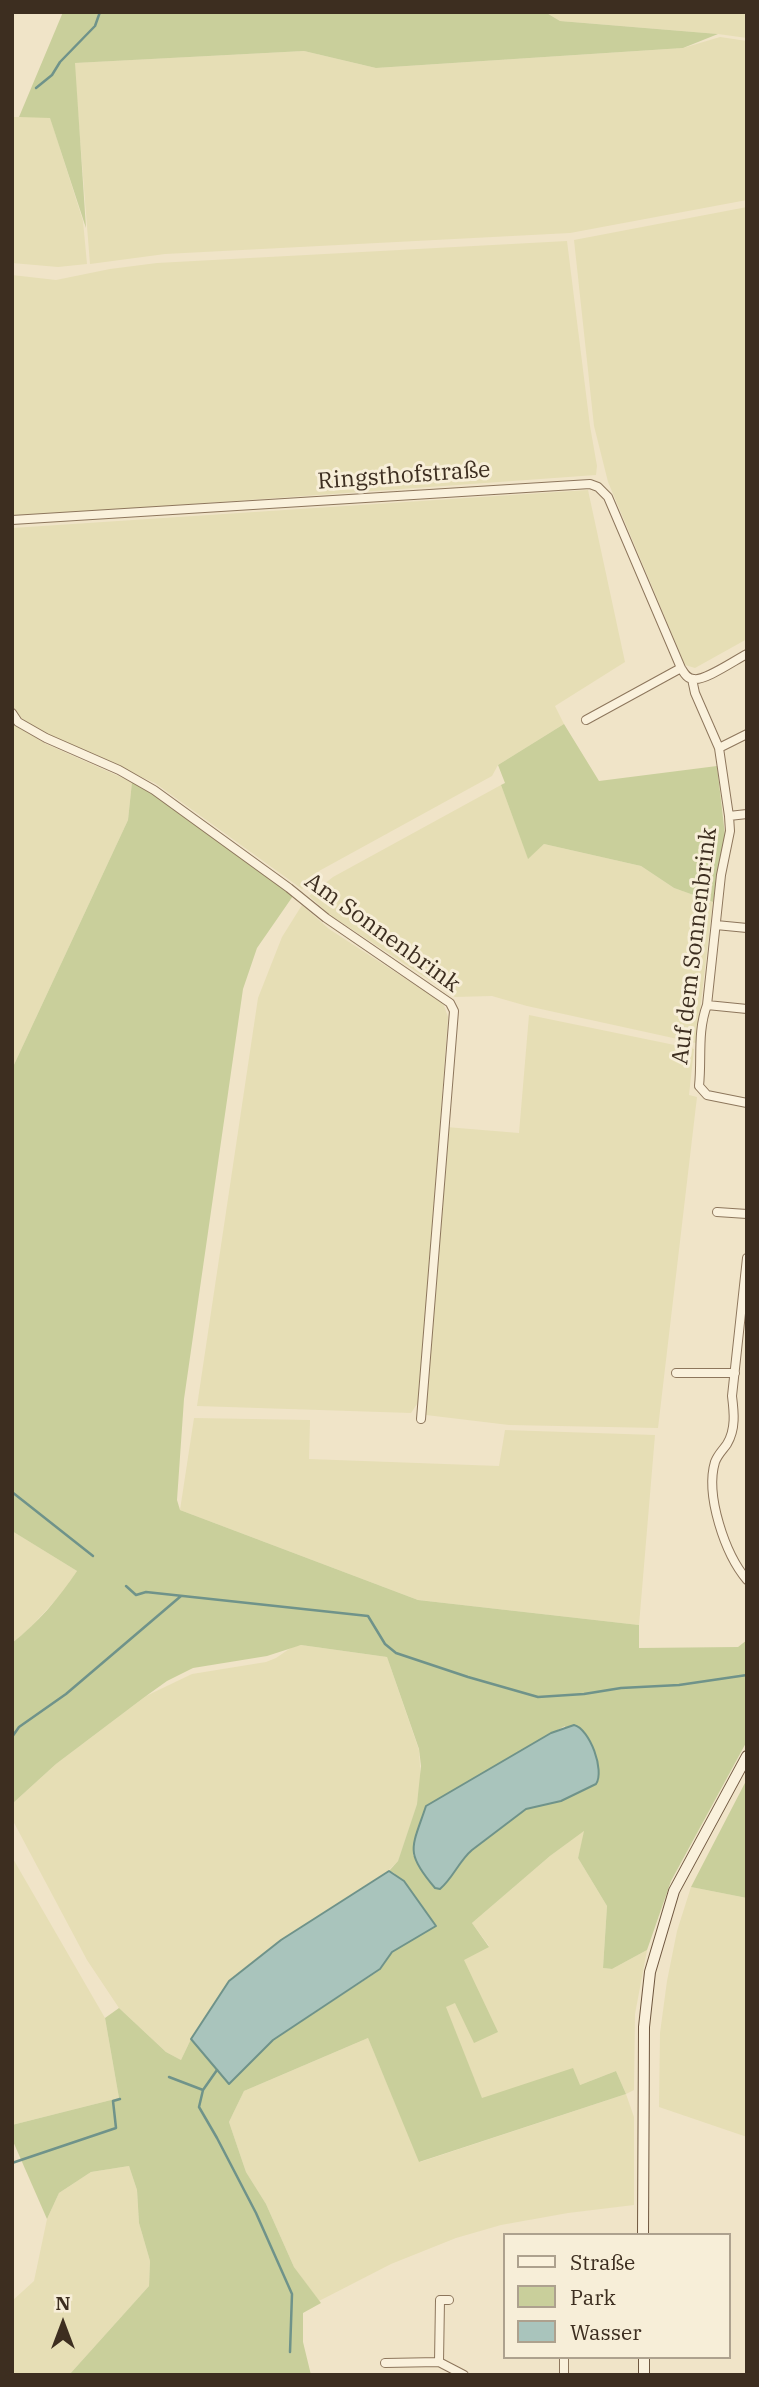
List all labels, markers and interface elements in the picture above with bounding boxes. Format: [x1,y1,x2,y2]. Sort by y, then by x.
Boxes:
street label: Ringsthofstraße [317,456,491,496]
street label: Auf dem Sonnenbrink [667,826,723,1066]
street label: Am Sonnenbrink [299,867,465,999]
legend [504,2233,731,2359]
text: Straße [570,2248,635,2276]
text: Park [570,2283,616,2311]
north arrow [28,2289,98,2359]
text: N [55,2291,71,2315]
text: Wasser [570,2318,641,2346]

